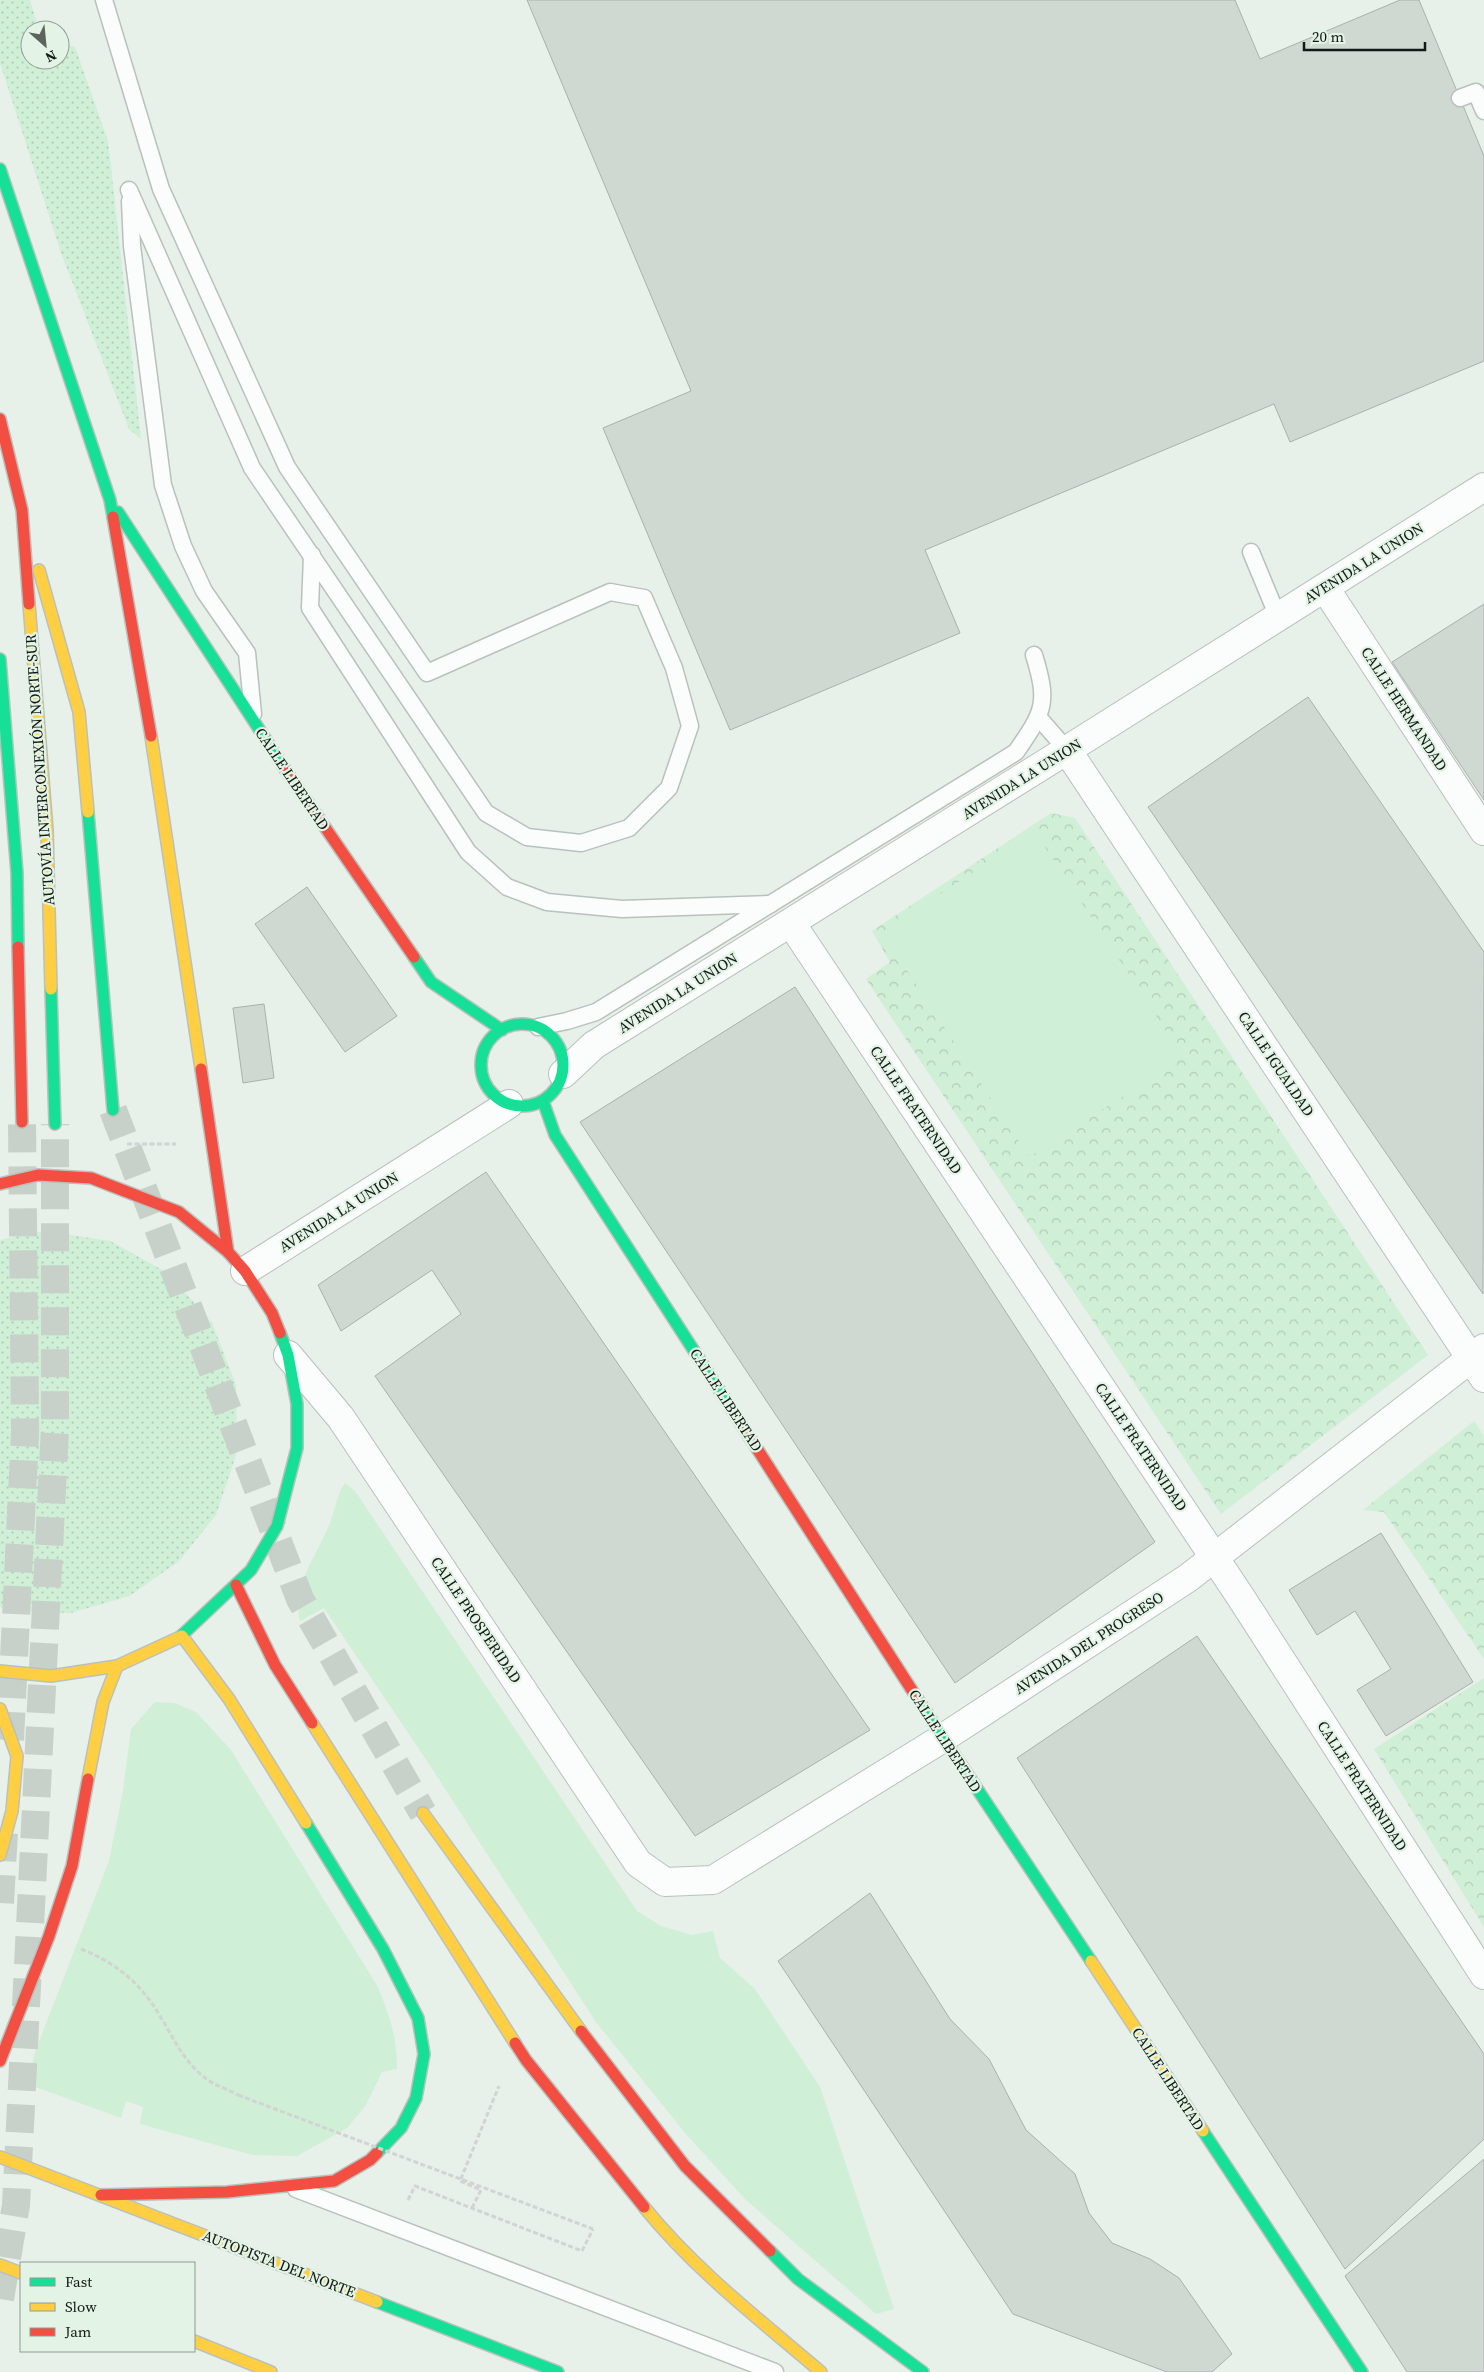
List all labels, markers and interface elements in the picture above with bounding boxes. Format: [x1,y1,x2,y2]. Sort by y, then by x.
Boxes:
north arrow [20,20,70,70]
scale bar [1304,20,1425,52]
text: 20 m [1312,26,1344,47]
text: N [42,45,60,68]
street label: AVENIDA LA UNION [1300,517,1428,608]
street label: AUTOVÍA INTERCONEXIÓN NORTE-SUR [20,633,59,906]
street label: CALLE HERMANDAD [1356,643,1452,775]
street label: CALLE LIBERTAD [250,723,334,834]
street label: AVENIDA LA UNION [958,733,1086,824]
street label: AVENIDA LA UNION [614,947,742,1038]
street label: CALLE IGUALDAD [1233,1007,1319,1120]
street label: CALLE FRATERNIDAD [865,1041,967,1178]
street label: AVENIDA LA UNION [275,1166,403,1257]
street label: CALLE LIBERTAD [685,1344,768,1455]
street label: CALLE FRATERNIDAD [1090,1378,1192,1515]
street label: CALLE PROSPERIDAD [426,1552,527,1687]
street label: AVENIDA DEL PROGRESO [1010,1586,1168,1699]
street label: CALLE LIBERTAD [904,1685,987,1796]
street label: CALLE FRATERNIDAD [1312,1717,1412,1855]
street label: CALLE LIBERTAD [1127,2023,1210,2134]
street label: AUTOPISTA DEL NORTE [200,2225,359,2302]
legend [20,2262,195,2352]
text: Fast [65,2271,92,2292]
text: Slow [65,2296,97,2317]
text: Jam [64,2321,92,2342]

